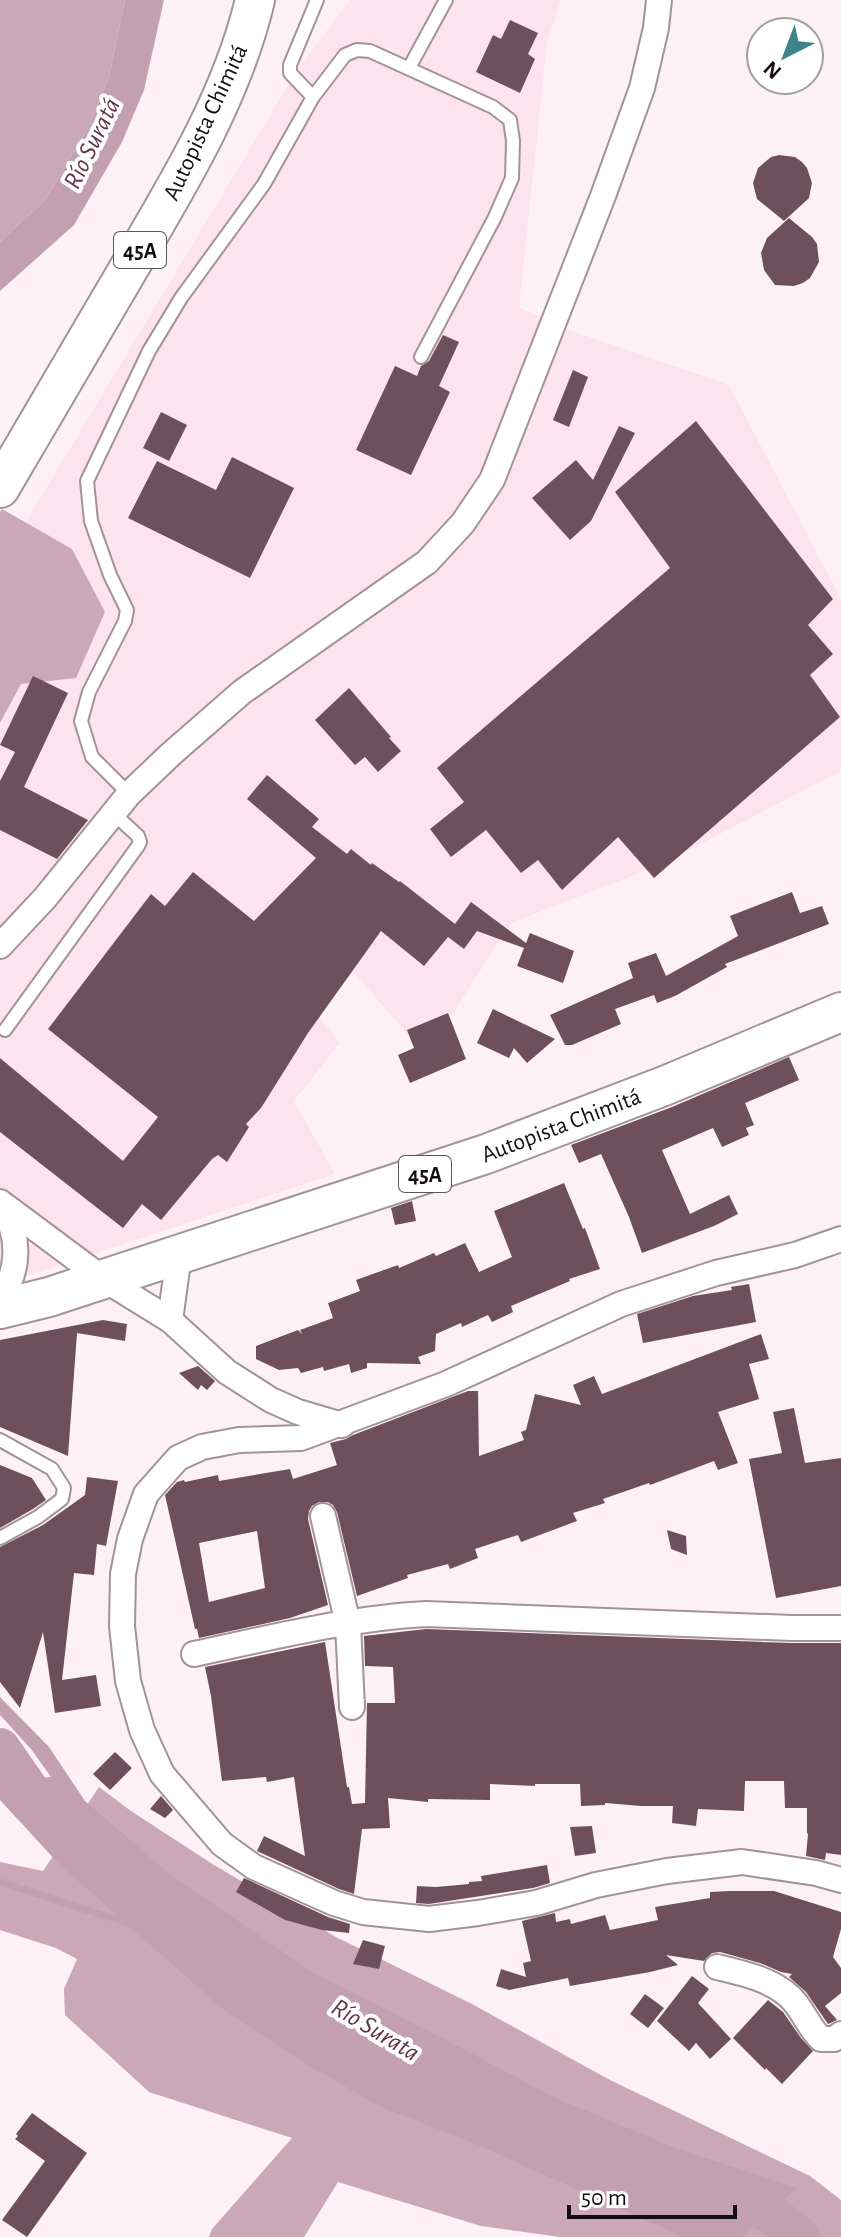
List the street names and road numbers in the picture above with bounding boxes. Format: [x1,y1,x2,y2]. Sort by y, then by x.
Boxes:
street label: Autopista Chimitá [159,41,252,204]
road number: 45A [114,232,166,268]
street label: Autopista Chimitá [478,1084,644,1167]
road number: 45A [399,1156,451,1192]

